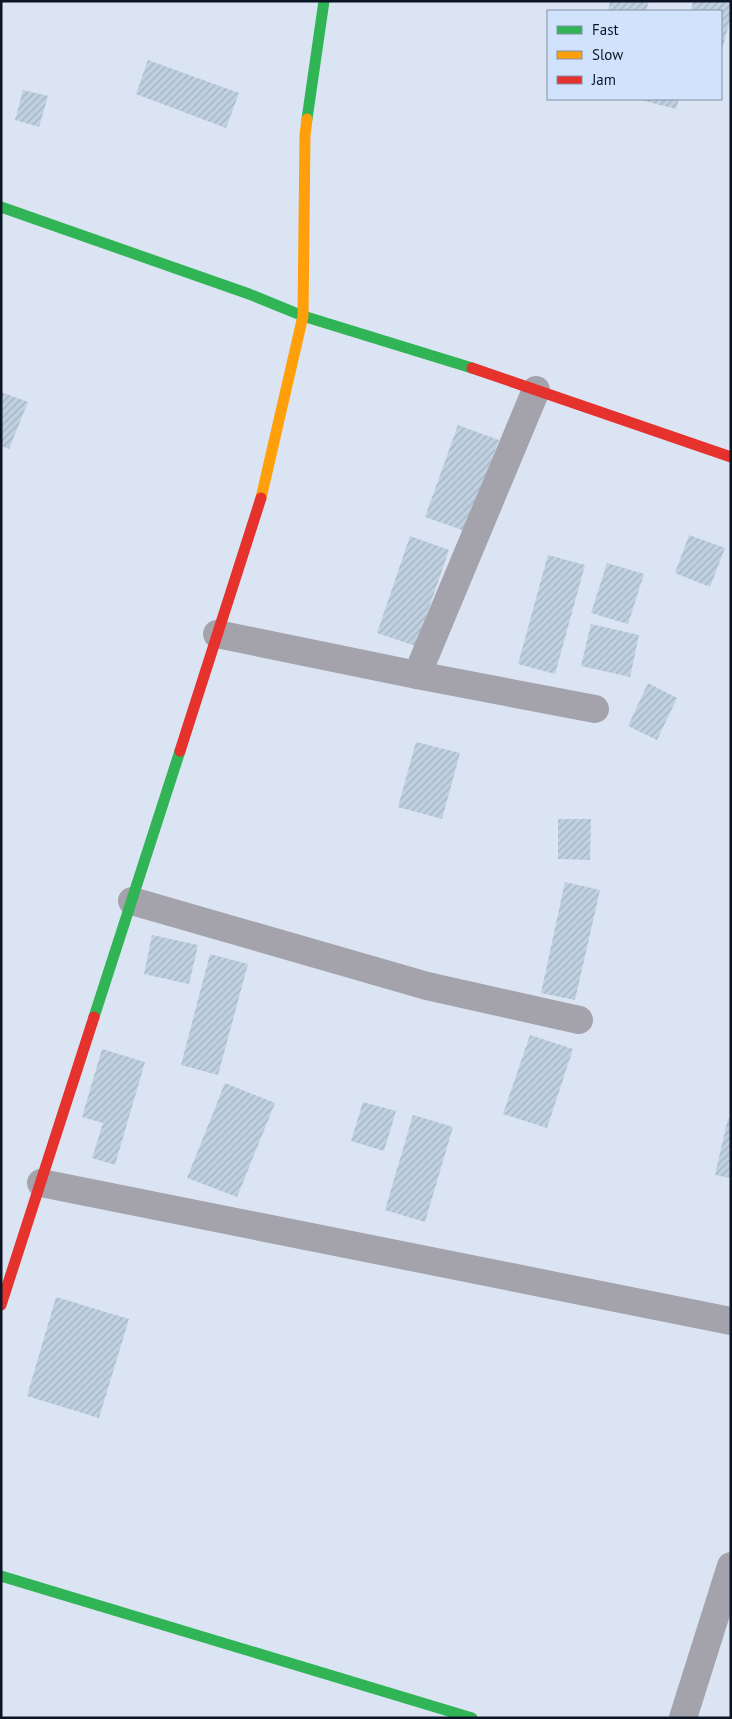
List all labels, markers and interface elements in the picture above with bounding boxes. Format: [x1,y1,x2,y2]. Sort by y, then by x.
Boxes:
legend [547,10,722,100]
text: Fast [592,20,619,39]
text: Slow [592,45,623,64]
text: Jam [591,70,616,89]

